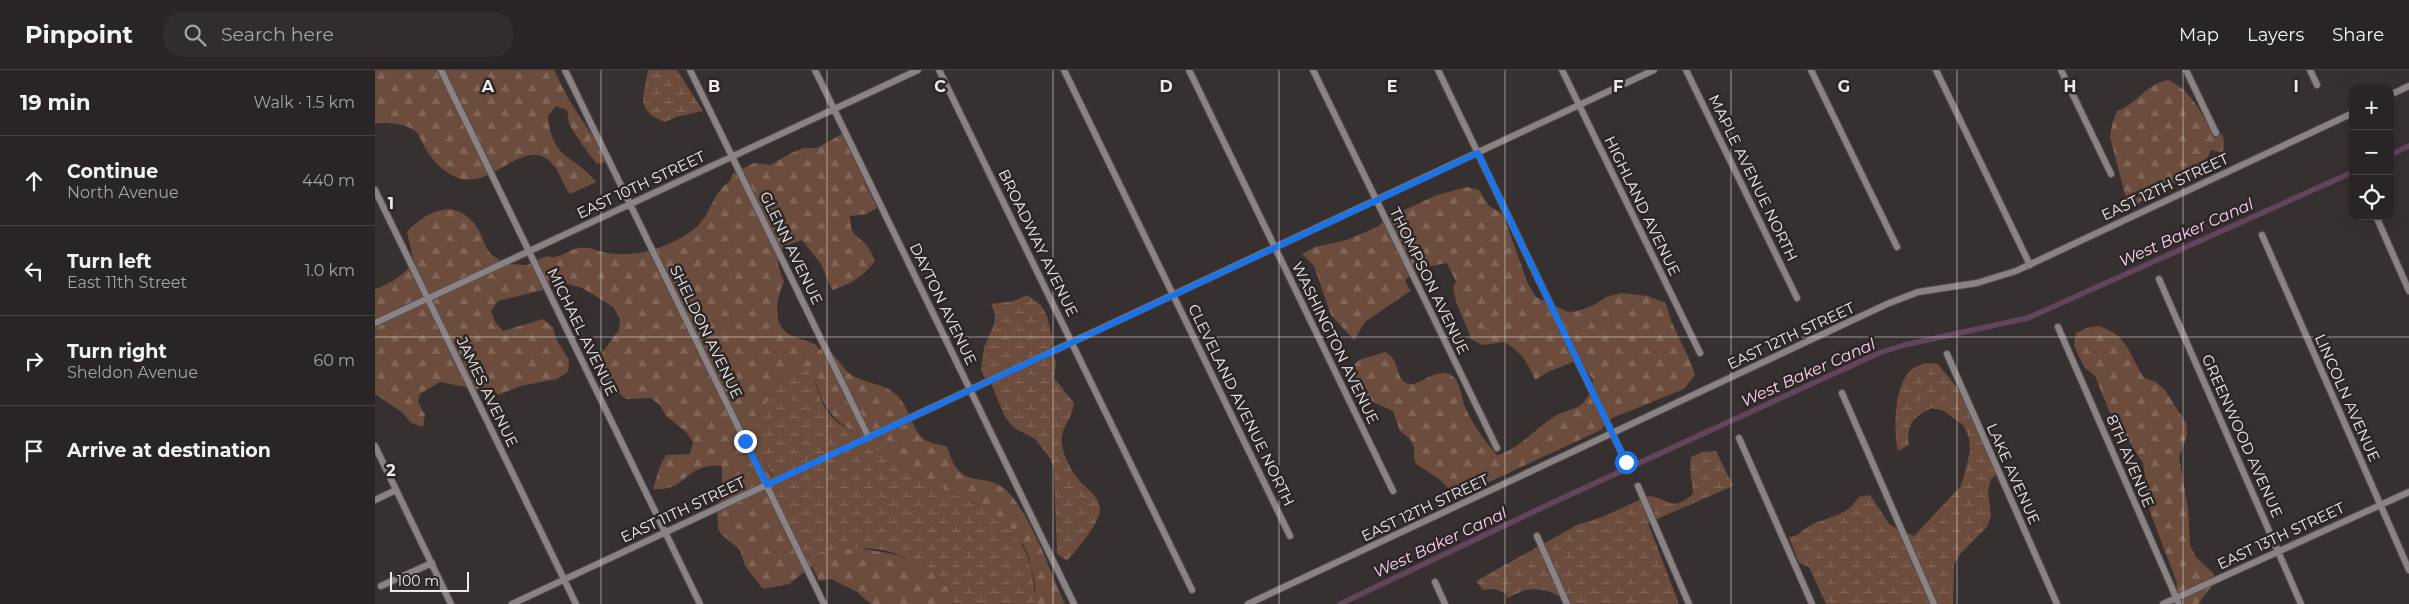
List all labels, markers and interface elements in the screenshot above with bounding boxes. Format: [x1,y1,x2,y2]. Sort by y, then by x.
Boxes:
search box [163,12,513,57]
text: Pinpoint [25,20,133,49]
icon: search [181,21,209,49]
text: Search here [221,23,334,46]
text: Map [2179,24,2219,46]
text: Layers [2247,24,2304,46]
text: Share [2332,24,2384,46]
text: A [481,77,495,96]
text: B [708,77,720,96]
text: C [934,77,946,96]
text: D [1159,77,1173,96]
text: E [1387,77,1397,96]
text: F [1613,77,1623,96]
text: G [1838,77,1850,96]
text: H [2064,77,2076,96]
text: I [2293,77,2299,96]
map controls [2349,85,2394,220]
button: + [2349,85,2394,130]
text: 19 min [20,90,90,115]
street label: MAPLE AVENUE NORTH [1705,91,1802,264]
text: Walk · 1.5 km [254,93,355,112]
button: − [2349,130,2394,175]
street label: HIGHLAND AVENUE [1600,133,1685,279]
street label: EAST 10TH STREET [574,146,708,223]
street label: EAST 12TH STREET [2098,149,2232,224]
text: Continue [67,160,158,183]
street label: BROADWAY AVENUE [994,166,1082,320]
icon: ahead [20,167,48,195]
text: 440 m [302,171,355,190]
button: locate [2349,175,2394,220]
text: North Avenue [67,183,179,202]
street label: GLENN AVENUE [756,188,827,307]
text: 1 [388,194,394,213]
water label: West Baker Canal [2116,194,2257,271]
street label: THOMPSON AVENUE [1386,204,1473,357]
street label: DAYTON AVENUE [906,240,981,368]
text: Turn left [67,250,152,273]
icon: left [20,257,48,285]
street label: WASHINGTON AVENUE [1288,258,1383,427]
text: 1.0 km [305,261,355,280]
street label: SHELDON AVENUE [666,262,747,402]
street label: MICHAEL AVENUE [543,265,622,399]
text: East 11th Street [67,273,187,292]
street label: EAST 12TH STREET [1724,298,1858,373]
street label: CLEVELAND AVENUE NORTH [1184,301,1299,509]
street label: LINCOLN AVENUE [2311,331,2384,465]
street label: JAMES AVENUE [452,333,522,450]
water label: West Baker Canal [1738,334,1879,411]
text: Turn right [67,340,167,363]
icon: right [20,347,48,375]
text: 60 m [313,351,355,370]
street label: GREENWOOD AVENUE [2198,351,2287,520]
text: Sheldon Avenue [67,363,198,382]
street label: 8TH AVENUE [2102,412,2159,510]
street label: LAKE AVENUE [1983,420,2044,527]
route end [734,430,757,453]
icon: arrive [20,437,48,465]
text: Arrive at destination [67,439,271,462]
route start [1615,451,1638,474]
text: 2 [386,461,396,480]
street label: EAST 12TH STREET [1358,470,1492,545]
street label: EAST 11TH STREET [618,472,748,547]
street label: EAST 13TH STREET [2214,498,2348,573]
water label: West Baker Canal [1370,503,1511,582]
scale bar [390,569,469,592]
text: 100 m [397,572,439,590]

